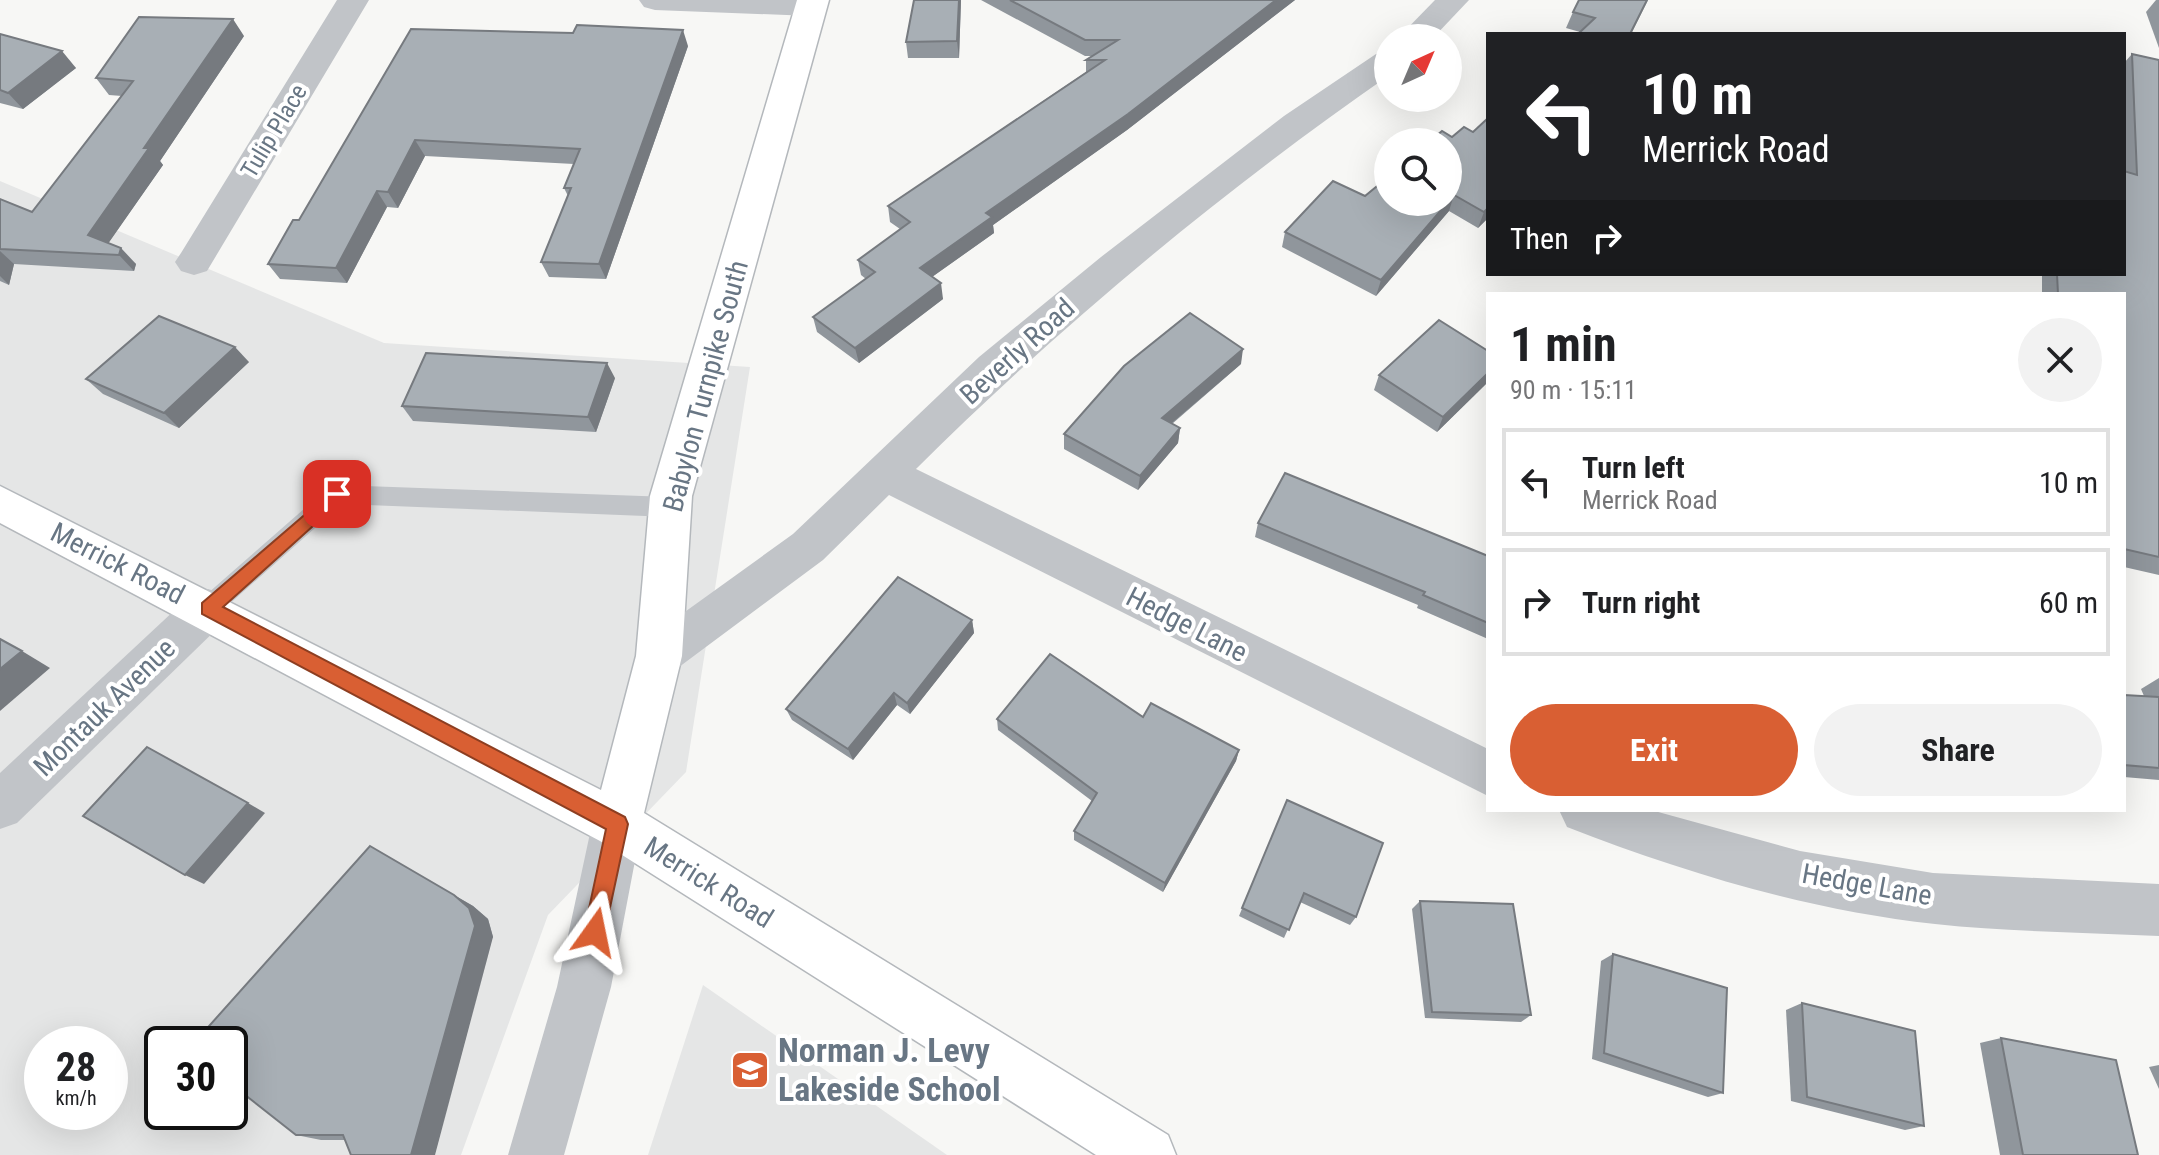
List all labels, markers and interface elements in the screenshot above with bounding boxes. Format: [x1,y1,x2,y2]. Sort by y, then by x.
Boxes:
north arrow [1374,24,1462,112]
map controls [1374,24,1462,216]
text: 10 m [1642,62,1753,128]
icon: left [1510,64,1614,168]
street label: Tulip Place [235,79,313,183]
button: search [1374,128,1462,216]
text: Merrick Road [1642,129,1830,171]
icon: right [1585,216,1629,260]
text: Then [1510,221,1569,256]
street label: Babylon Turnpike South [656,257,755,515]
street label: Beverly Road [953,291,1081,411]
text: 1 min [1510,316,1617,373]
button: close [2018,318,2102,402]
text: 90 m · 15:11 [1510,375,1637,405]
text: Turn left [1582,450,1685,485]
pin [303,460,371,528]
icon: left [1514,460,1558,504]
text: 10 m [2039,465,2098,500]
icon: arrive [315,472,359,516]
text: Merrick Road [1582,485,1718,515]
street label: Merrick Road [45,516,190,611]
street label: Hedge Lane [1121,580,1253,669]
icon: right [1514,580,1558,624]
text: Turn right [1582,585,1700,620]
text: 60 m [2039,585,2098,620]
street label: Montauk Avenue [27,632,182,783]
button: Exit [1510,704,1798,796]
button: Share [1814,704,2102,796]
street label: Merrick Road [638,830,779,935]
street label: Hedge Lane [1799,857,1934,912]
position arrow [553,890,637,974]
speed limit sign: 30 [144,1026,248,1130]
place label: Norman J. Levy Lakeside School [778,1030,1001,1109]
text: 28 [56,1044,96,1091]
school or university icon: Norman J. Levy Lakeside School [729,1049,771,1091]
text: km/h [55,1086,97,1110]

